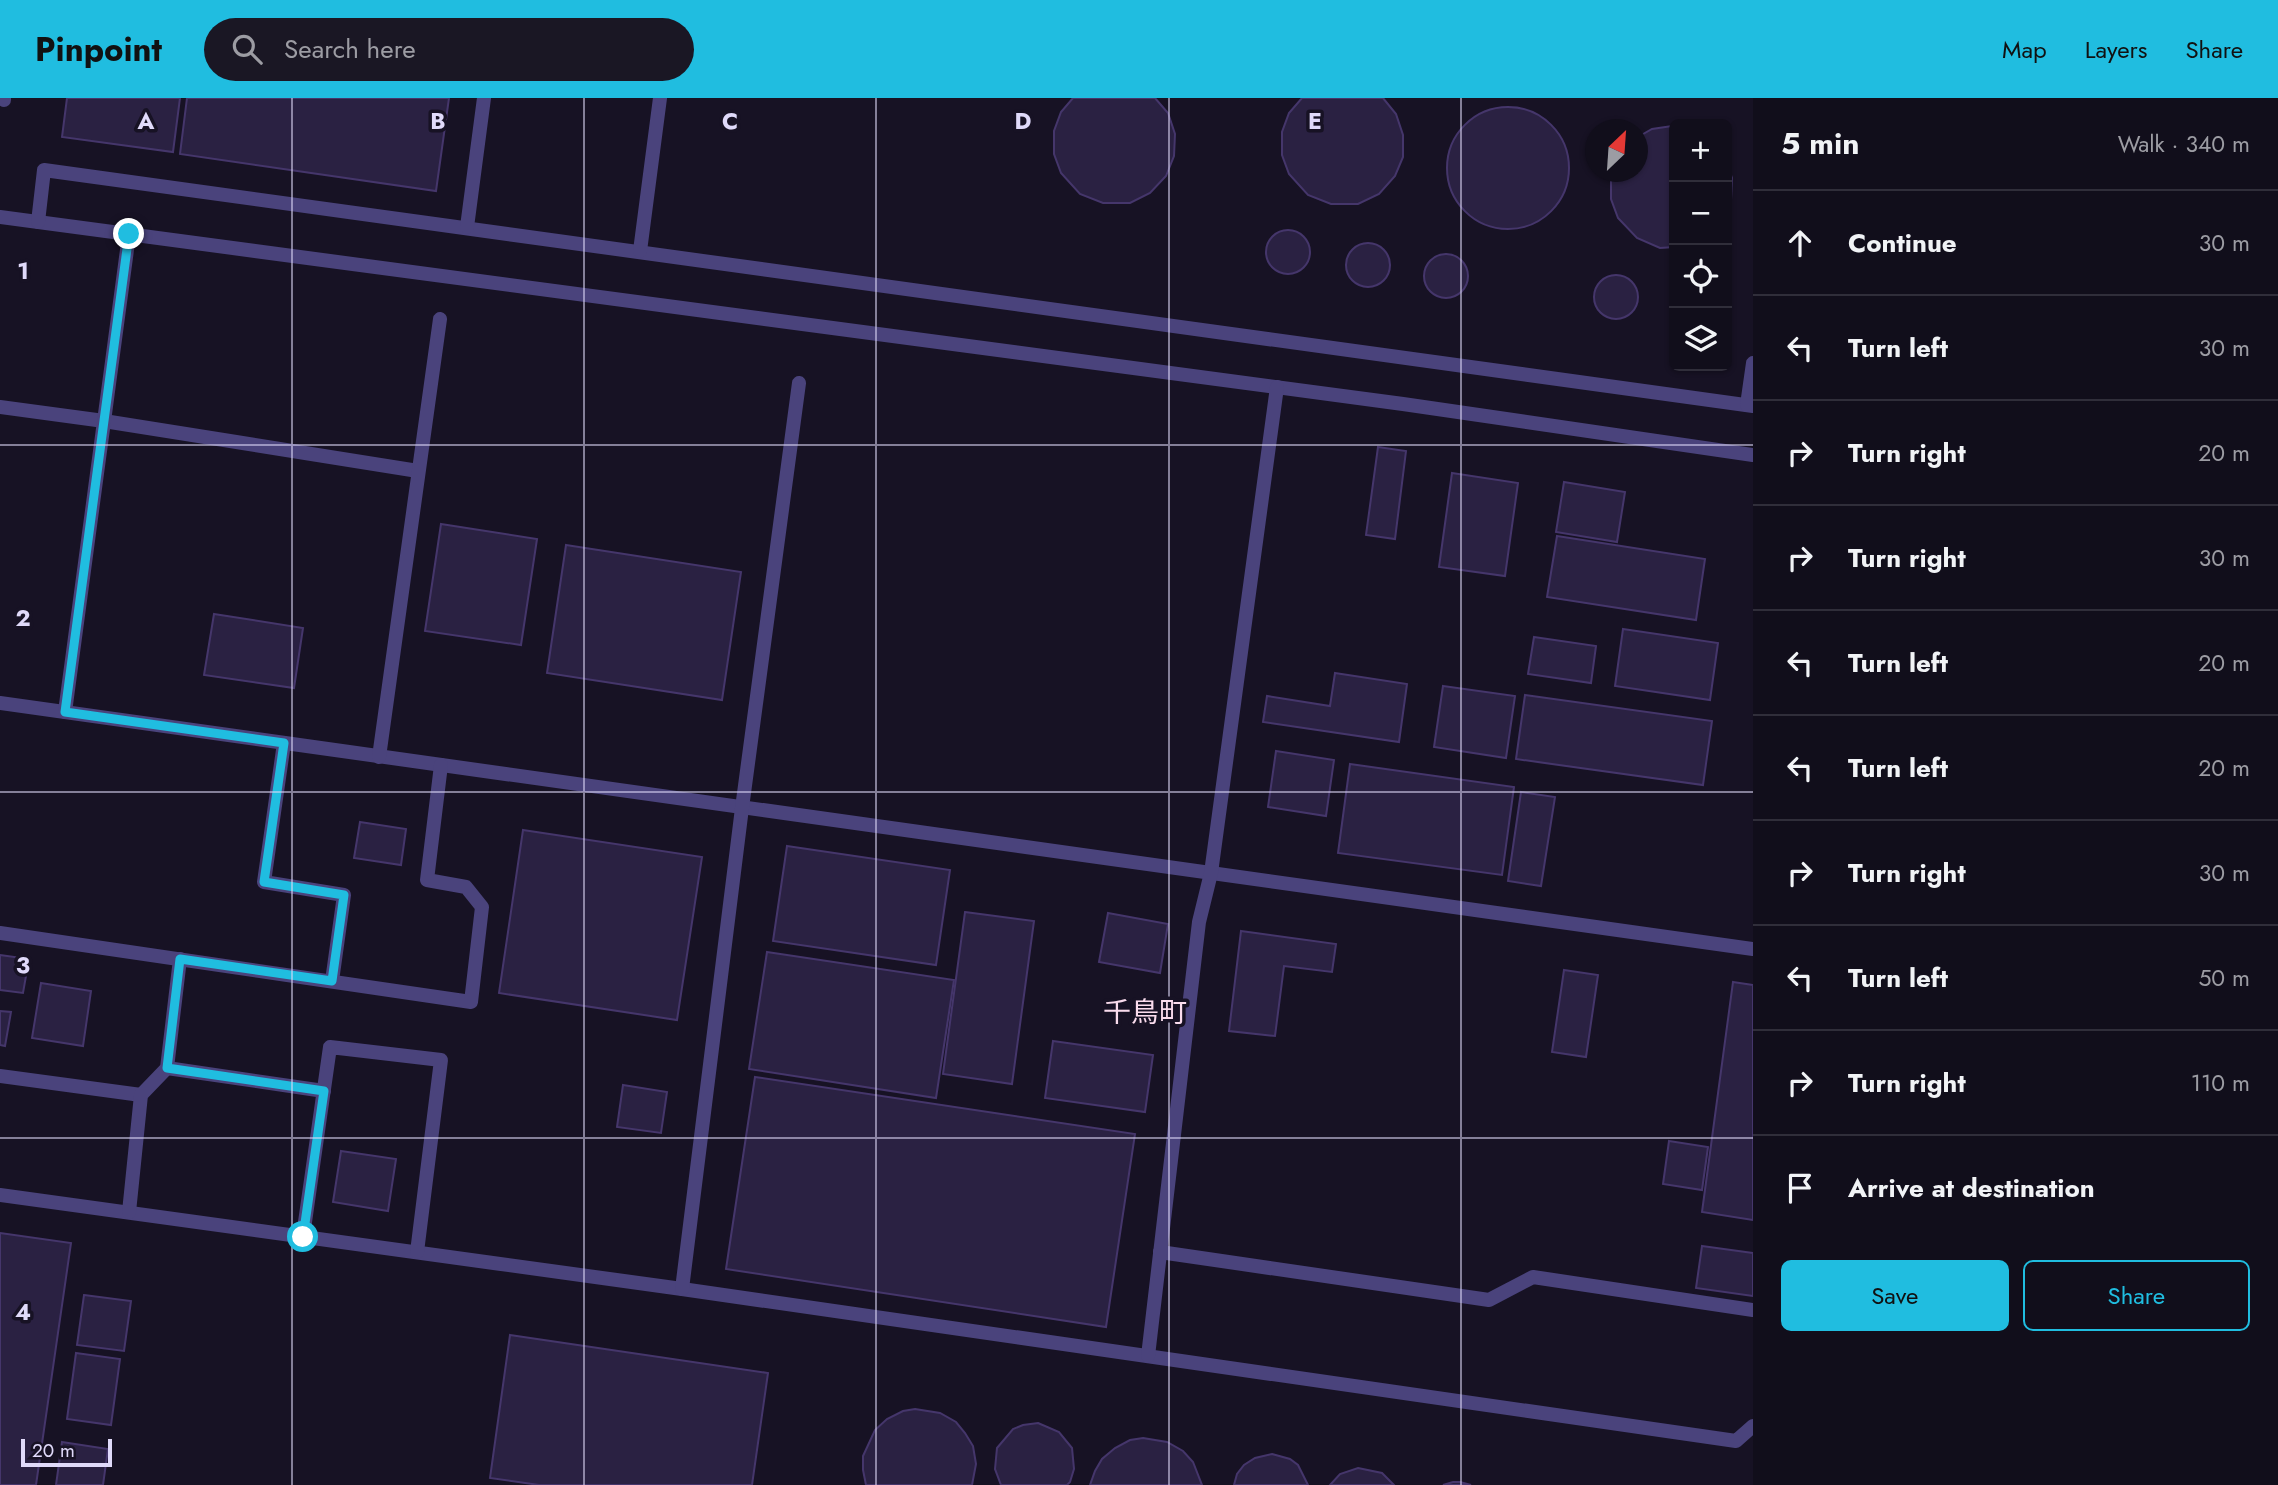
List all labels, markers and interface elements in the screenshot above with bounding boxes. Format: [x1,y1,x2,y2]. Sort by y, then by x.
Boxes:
search box [204,18,694,81]
text: Pinpoint [35,26,162,73]
icon: search [228,30,266,68]
text: Search here [284,30,416,68]
text: Map [2002,32,2047,67]
text: Layers [2085,32,2147,67]
text: Share [2185,32,2243,67]
text: A [137,104,155,138]
text: B [430,104,446,138]
text: C [722,104,738,138]
text: D [1015,104,1032,138]
text: E [1308,104,1322,138]
north arrow [1585,119,1648,182]
map controls [1669,119,1732,371]
button: + [1669,119,1732,182]
text: 5 min [1781,122,1859,165]
text: Walk · 340 m [2118,127,2250,161]
button: − [1669,182,1732,245]
route end [113,218,144,249]
icon: ahead [1781,224,1819,262]
text: Continue [1848,224,1957,262]
text: 30 m [2199,226,2250,260]
button: locate [1669,245,1732,308]
text: 1 [17,254,29,288]
button: layers [1669,308,1732,371]
icon: left [1781,329,1819,367]
text: Turn left [1848,329,1948,367]
text: 30 m [2199,331,2250,365]
icon: right [1781,434,1819,472]
text: Turn right [1848,434,1966,472]
text: 20 m [2198,436,2250,470]
icon: right [1781,539,1819,577]
text: Turn right [1848,539,1966,577]
text: 30 m [2199,541,2250,575]
text: 2 [15,601,31,635]
icon: left [1781,644,1819,682]
text: Turn left [1848,644,1948,682]
text: 20 m [2198,646,2250,680]
icon: left [1781,749,1819,787]
text: Turn left [1848,749,1948,787]
text: 20 m [2198,751,2250,785]
icon: right [1781,854,1819,892]
text: Turn right [1848,854,1966,892]
text: 30 m [2199,856,2250,890]
text: 3 [16,948,30,982]
icon: left [1781,959,1819,997]
text: Turn left [1848,959,1948,997]
text: 50 m [2198,961,2250,995]
district label: 千鳥町 [1103,992,1187,1033]
icon: right [1781,1064,1819,1102]
text: Turn right [1848,1064,1966,1102]
text: 110 m [2191,1066,2250,1100]
icon: arrive [1781,1169,1819,1207]
text: Arrive at destination [1848,1169,2095,1207]
route start [287,1221,318,1252]
button: Save [1781,1260,2009,1331]
button: Share [2023,1260,2250,1331]
text: 4 [15,1295,31,1329]
scale bar [21,1436,112,1468]
text: 20 m [32,1437,75,1464]

